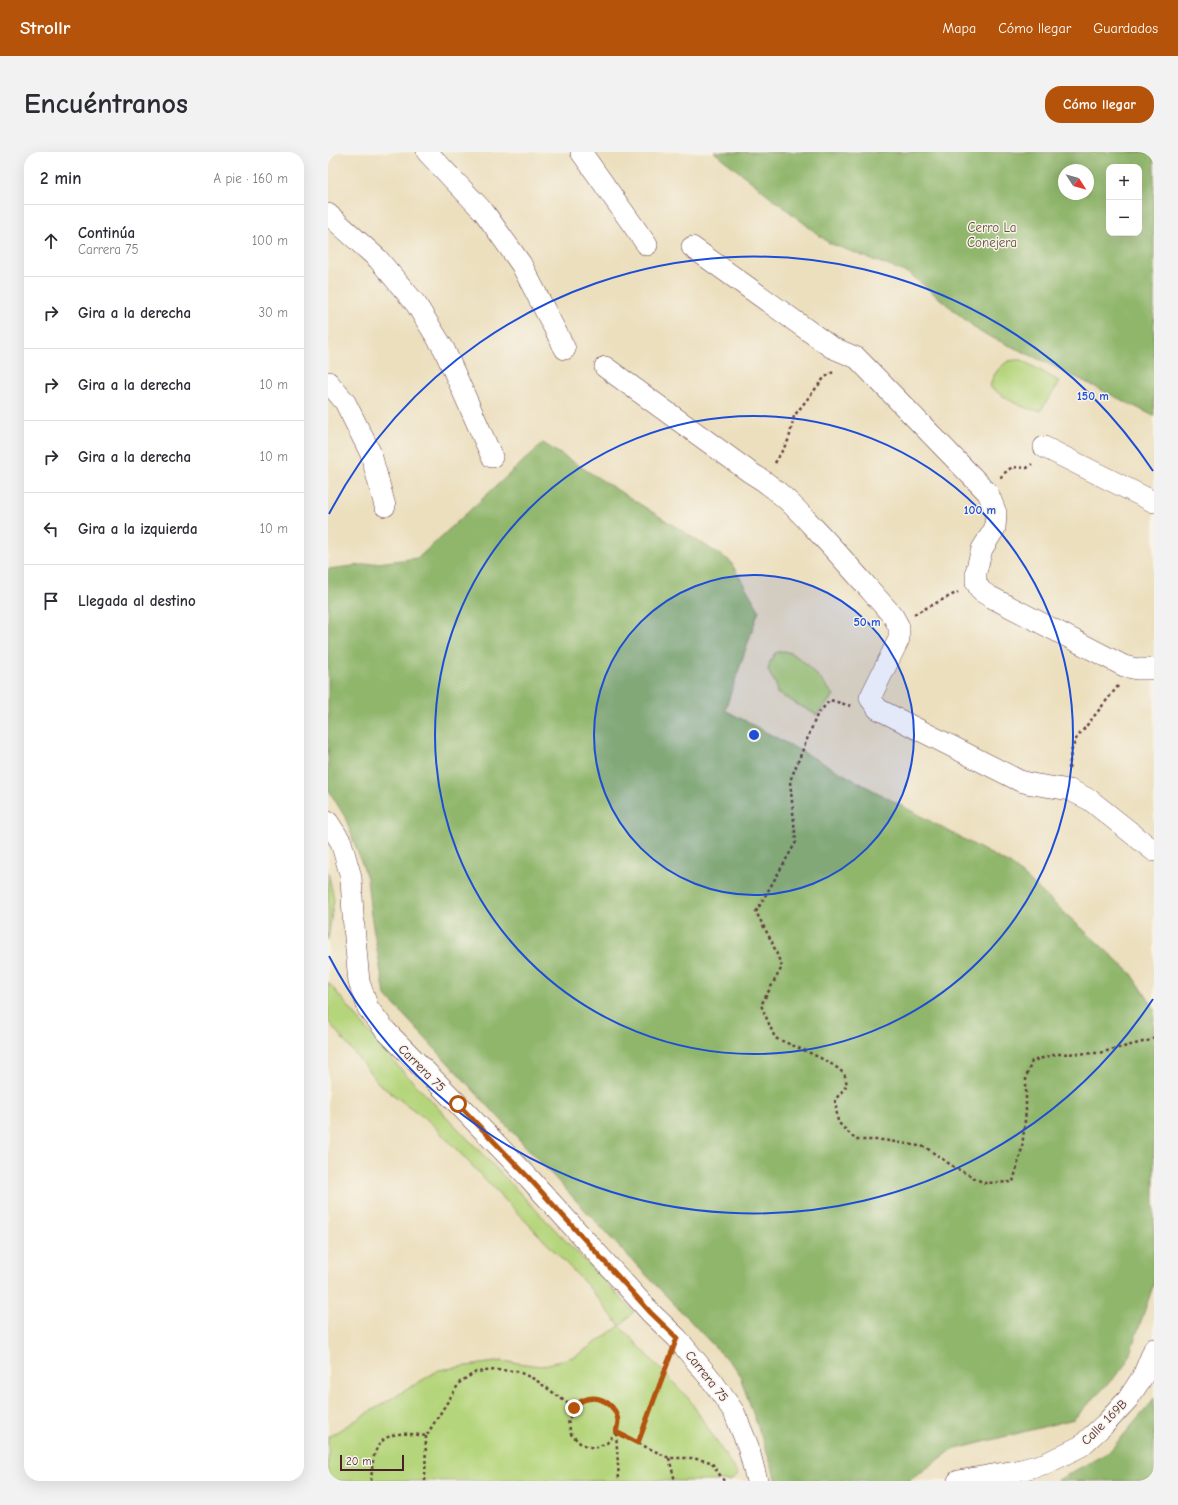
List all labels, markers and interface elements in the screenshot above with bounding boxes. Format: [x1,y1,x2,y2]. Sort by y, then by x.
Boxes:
text: Strollr [20,17,70,39]
text: Mapa [943,20,976,37]
text: Cómo llegar [998,20,1071,37]
text: Guardados [1093,20,1158,37]
button: Cómo llegar [1045,86,1154,123]
text: Encuéntranos [24,88,188,120]
north arrow [1058,164,1094,200]
map controls [1106,164,1142,236]
button: + [1106,164,1142,200]
text: 2 min [40,169,81,188]
text: A pie · 160 m [214,171,288,186]
button: − [1106,200,1142,236]
park label: Cerro La Conejera [967,220,1017,250]
text: Continúa [78,224,135,242]
icon: ahead [40,230,62,252]
text: 100 m [252,233,288,248]
text: Carrera 75 [78,242,138,257]
icon: right [40,302,62,324]
text: Gira a la derecha [78,304,191,322]
text: 30 m [258,305,288,320]
icon: right [40,374,62,396]
text: Gira a la derecha [78,376,191,394]
text: 10 m [260,377,288,392]
text: 150 m [1077,389,1109,403]
icon: right [40,446,62,468]
text: Gira a la derecha [78,448,191,466]
text: 10 m [260,449,288,464]
text: 100 m [964,503,996,517]
icon: left [40,518,62,540]
text: Gira a la izquierda [78,520,198,538]
text: 10 m [260,521,288,536]
icon: arrive [40,590,62,612]
text: Llegada al destino [78,592,196,610]
text: 50 m [853,615,881,629]
centre of rings [747,728,761,742]
street label: Carrera 75 [395,1041,449,1095]
route start [449,1095,467,1113]
street label: Carrera 75 [682,1348,732,1404]
street label: Calle 169B [1078,1396,1130,1448]
route end [565,1399,583,1417]
scale bar [340,1453,404,1472]
text: 20 m [346,1455,371,1468]

